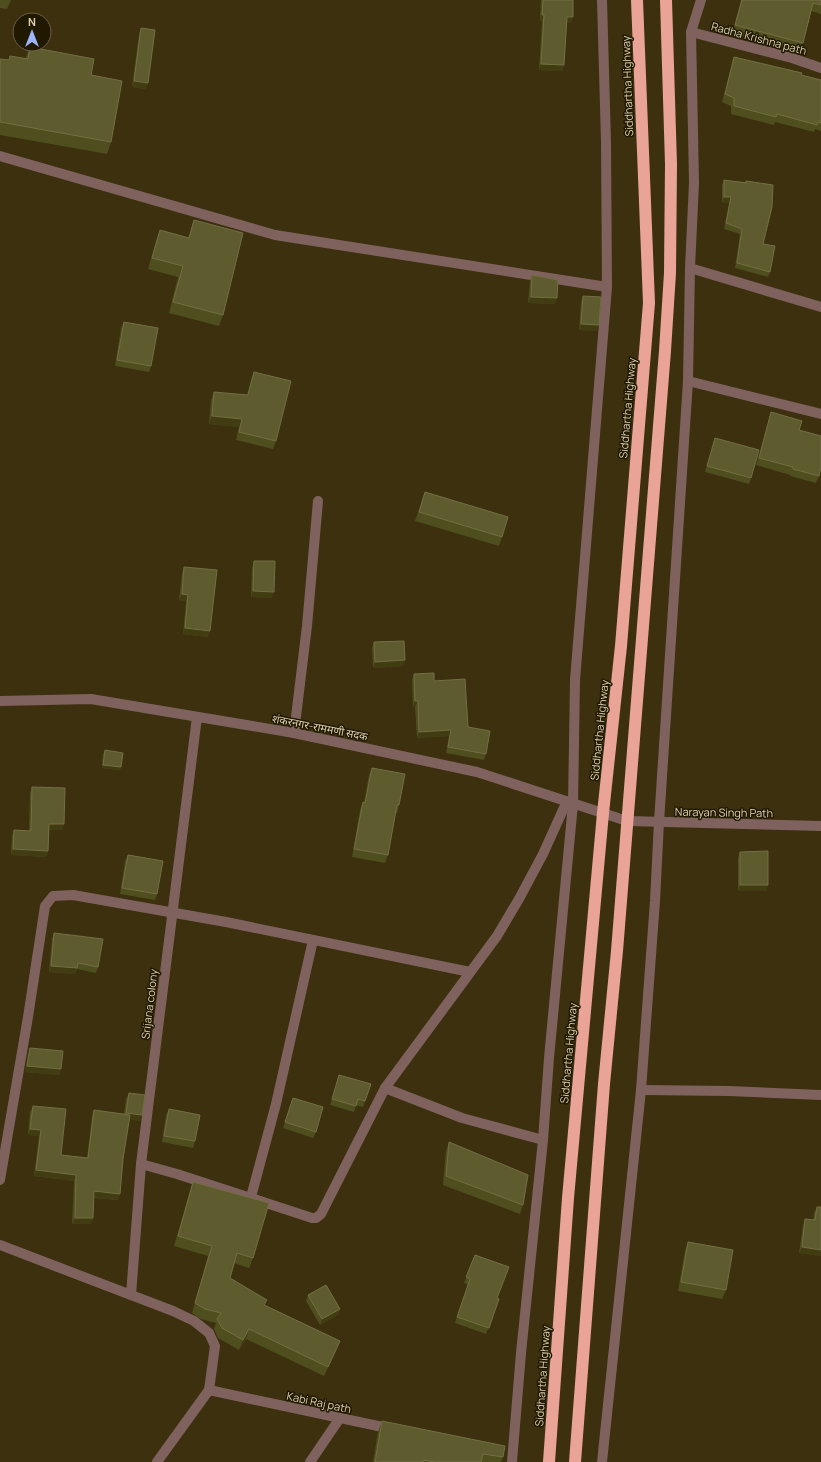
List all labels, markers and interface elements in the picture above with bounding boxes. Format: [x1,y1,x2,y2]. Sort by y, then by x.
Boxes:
north arrow [12,12,52,52]
text: N [28,14,36,29]
street label: Radha Krishna path [710,18,808,58]
street label: Siddhartha Highway [618,35,636,137]
street label: Siddhartha Highway [615,357,639,459]
street label: Siddhartha Highway [586,679,612,781]
street label: शंकरनगर-राममणी सदक [271,710,370,744]
street label: Narayan Singh Path [675,804,773,820]
street label: Srijana colony [137,968,161,1040]
street label: Siddhartha Highway [556,1002,580,1104]
street label: Siddhartha Highway [531,1325,553,1427]
street label: Kabi Raj path [285,1388,353,1416]

